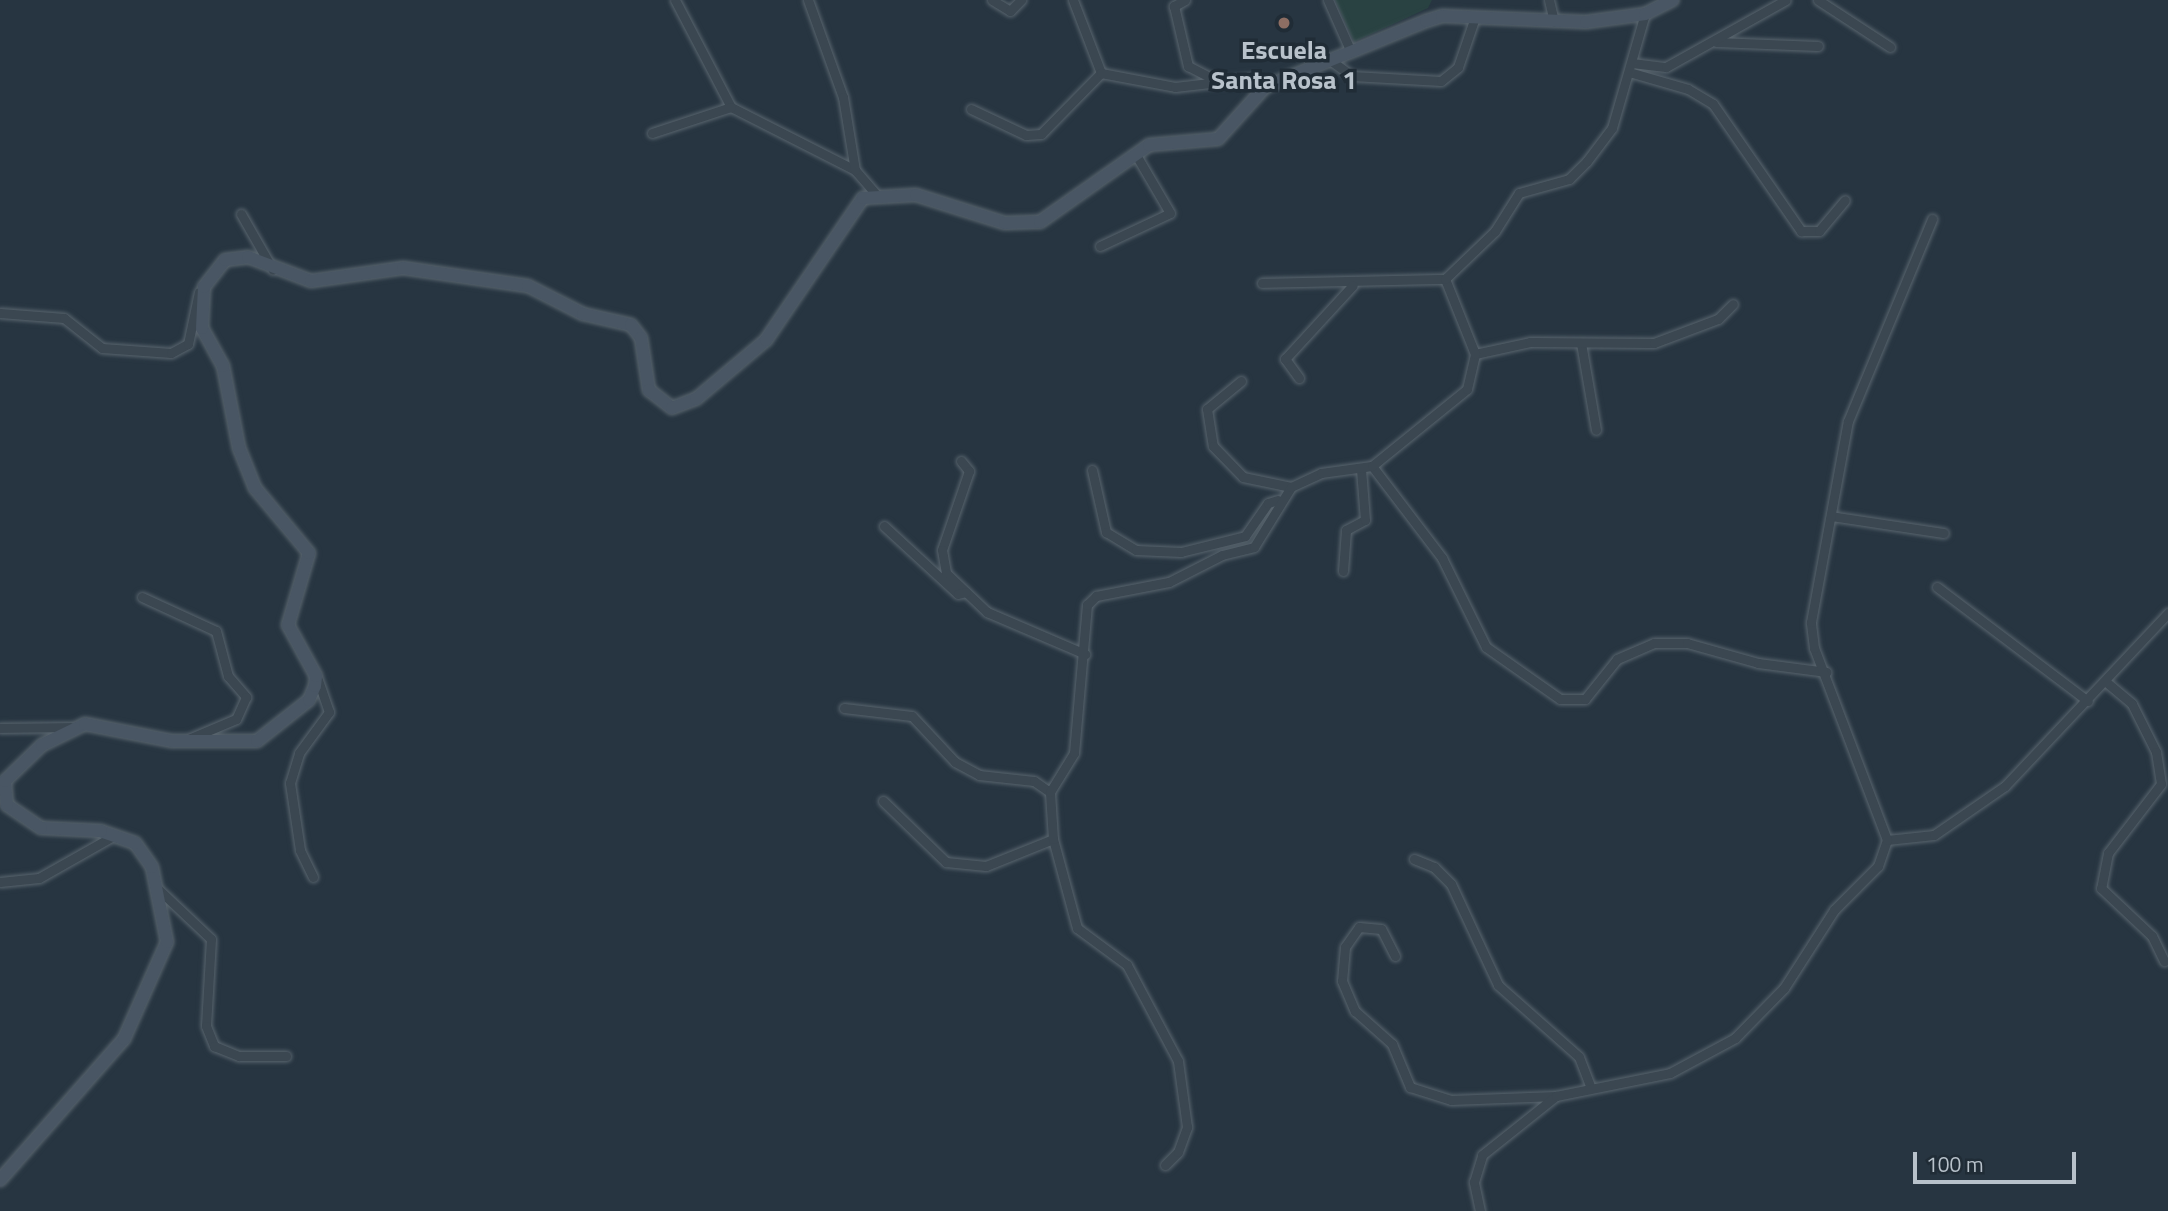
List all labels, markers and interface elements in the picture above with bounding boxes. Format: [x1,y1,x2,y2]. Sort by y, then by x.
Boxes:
marker: Escuela Santa Rosa 1 [1276,15,1292,31]
place label: Escuela Santa Rosa 1 [1211,34,1357,96]
scale bar [1916,1138,2079,1182]
text: 100 m [1926,1148,1983,1180]

